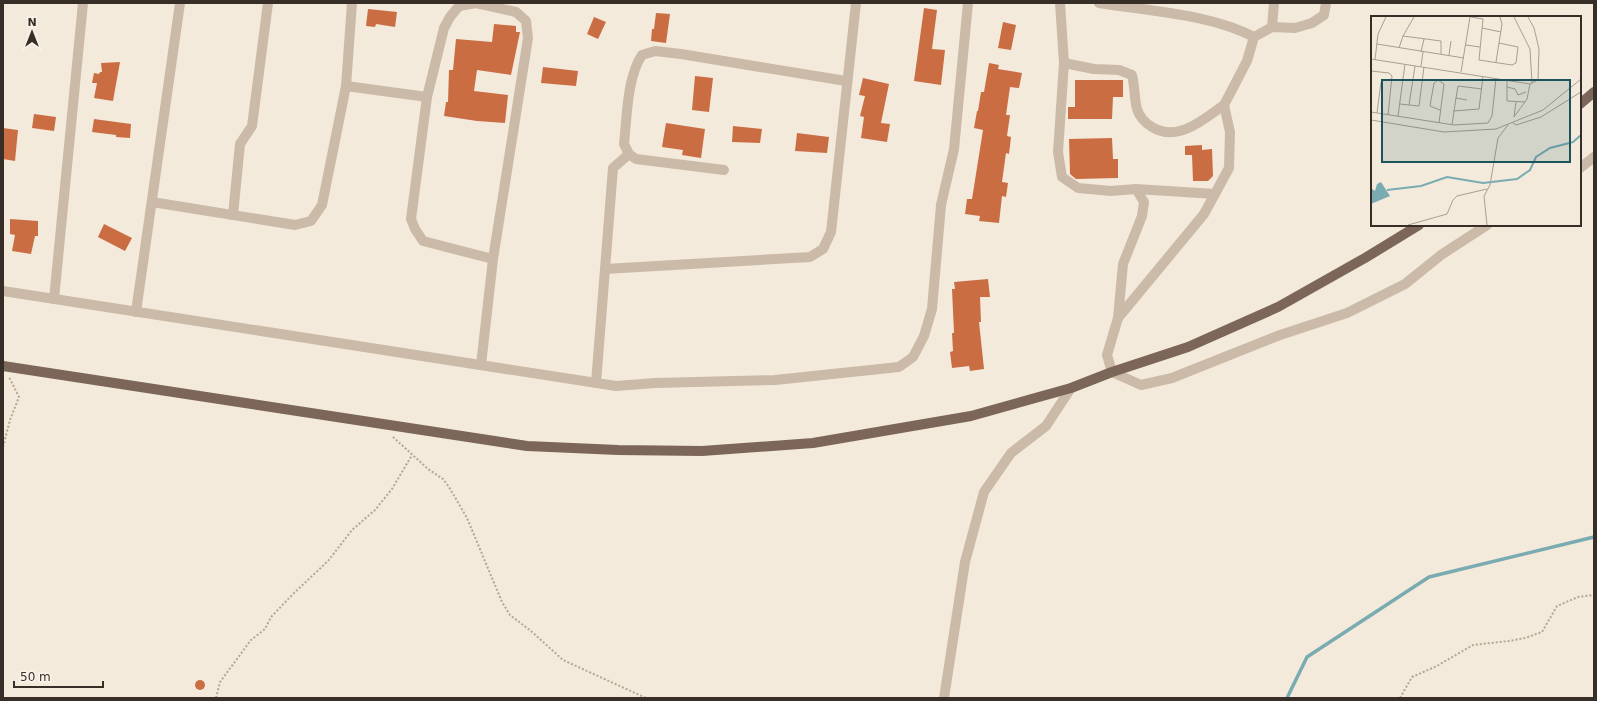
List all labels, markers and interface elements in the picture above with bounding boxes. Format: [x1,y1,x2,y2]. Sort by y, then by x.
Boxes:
north arrow [12,12,52,52]
text: N [27,16,37,29]
inset map [1371,16,1581,226]
scale bar [14,663,103,689]
text: 50 m [20,670,51,684]

